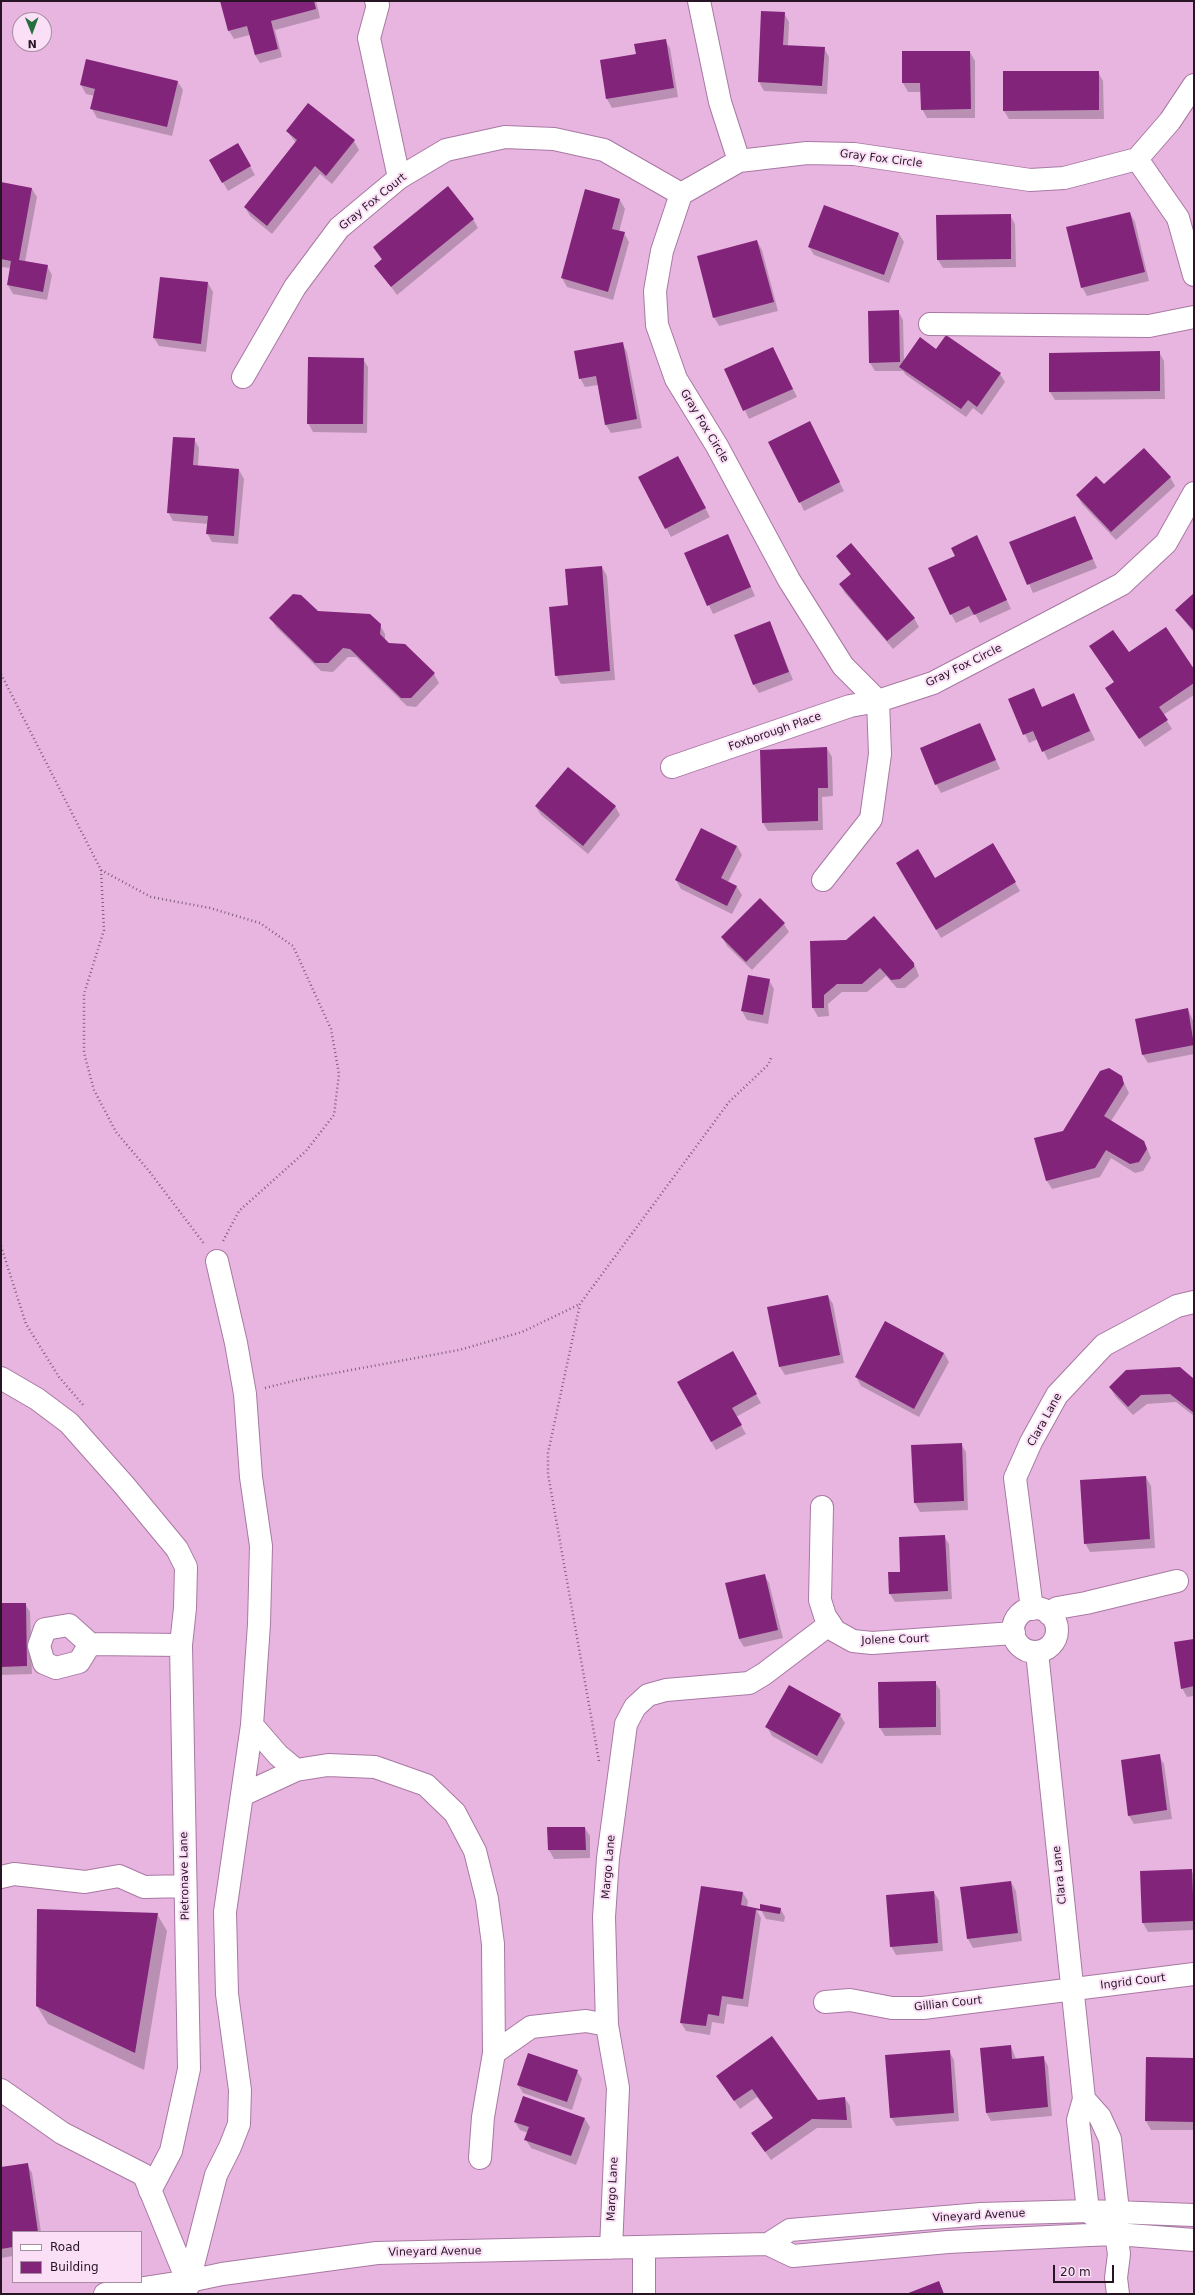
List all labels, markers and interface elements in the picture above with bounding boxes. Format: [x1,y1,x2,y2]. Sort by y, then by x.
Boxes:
north arrow [12,12,52,52]
text: N [27,37,37,50]
street label: Gray Fox Circle [839,147,923,171]
street label: Gray Fox Court [337,171,409,233]
street label: Gray Fox Circle [677,387,731,465]
street label: Gray Fox Circle [924,642,1004,690]
street label: Foxborough Place [727,710,823,754]
street label: Clara Lane [1025,1391,1065,1449]
street label: Jolene Court [861,1632,929,1648]
street label: Pietronave Lane [178,1832,192,1920]
street label: Margo Lane [600,1834,618,1900]
street label: Clara Lane [1050,1845,1070,1905]
street label: Ingrid Court [1100,1971,1166,1993]
street label: Gillian Court [913,1994,983,2014]
street label: Margo Lane [605,2157,621,2221]
street label: Vineyard Avenue [932,2207,1026,2225]
legend [12,2231,142,2283]
text: Road [50,2240,80,2254]
street label: Vineyard Avenue [388,2245,482,2259]
scale bar [1055,2257,1116,2283]
text: Building [50,2260,99,2274]
text: 20 m [1060,2265,1091,2279]

